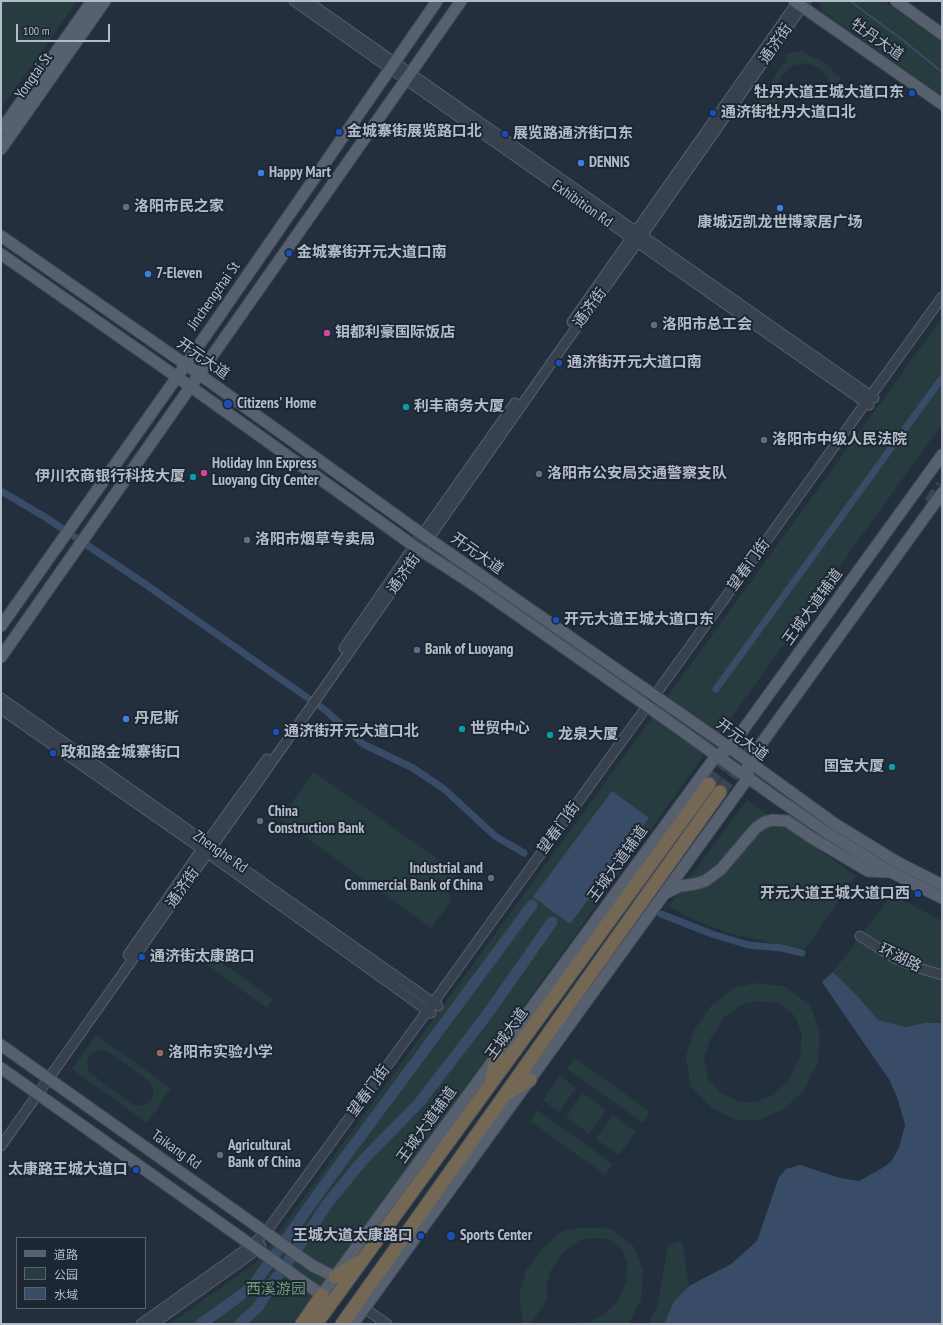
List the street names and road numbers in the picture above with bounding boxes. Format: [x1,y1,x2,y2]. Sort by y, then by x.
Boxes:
street label: 牡丹大道 [847,15,907,65]
street label: 通济街 [756,20,796,68]
street label: Yongtai St [12,49,56,103]
street label: Exhibition Rd [548,177,616,231]
street label: Jinchengzhai St [184,258,244,334]
street label: 通济街 [569,285,611,331]
street label: 开元大道 [173,334,233,384]
street label: 开元大道 [447,529,507,579]
street label: 望春门街 [724,535,774,595]
street label: 通济街 [384,550,424,598]
street label: 王城大道辅道 [779,565,847,649]
street label: 开元大道 [712,715,772,765]
street label: 望春门街 [534,798,584,858]
street label: 王城大道辅道 [584,822,652,906]
street label: Zhenghe Rd [189,827,251,877]
street label: 通济街 [163,864,203,912]
street label: 环湖路 [876,940,924,976]
street label: 王城大道 [482,1004,532,1064]
street label: 望春门街 [344,1061,394,1121]
street label: 王城大道辅道 [393,1083,461,1167]
street label: Taikang Rd [148,1126,204,1174]

